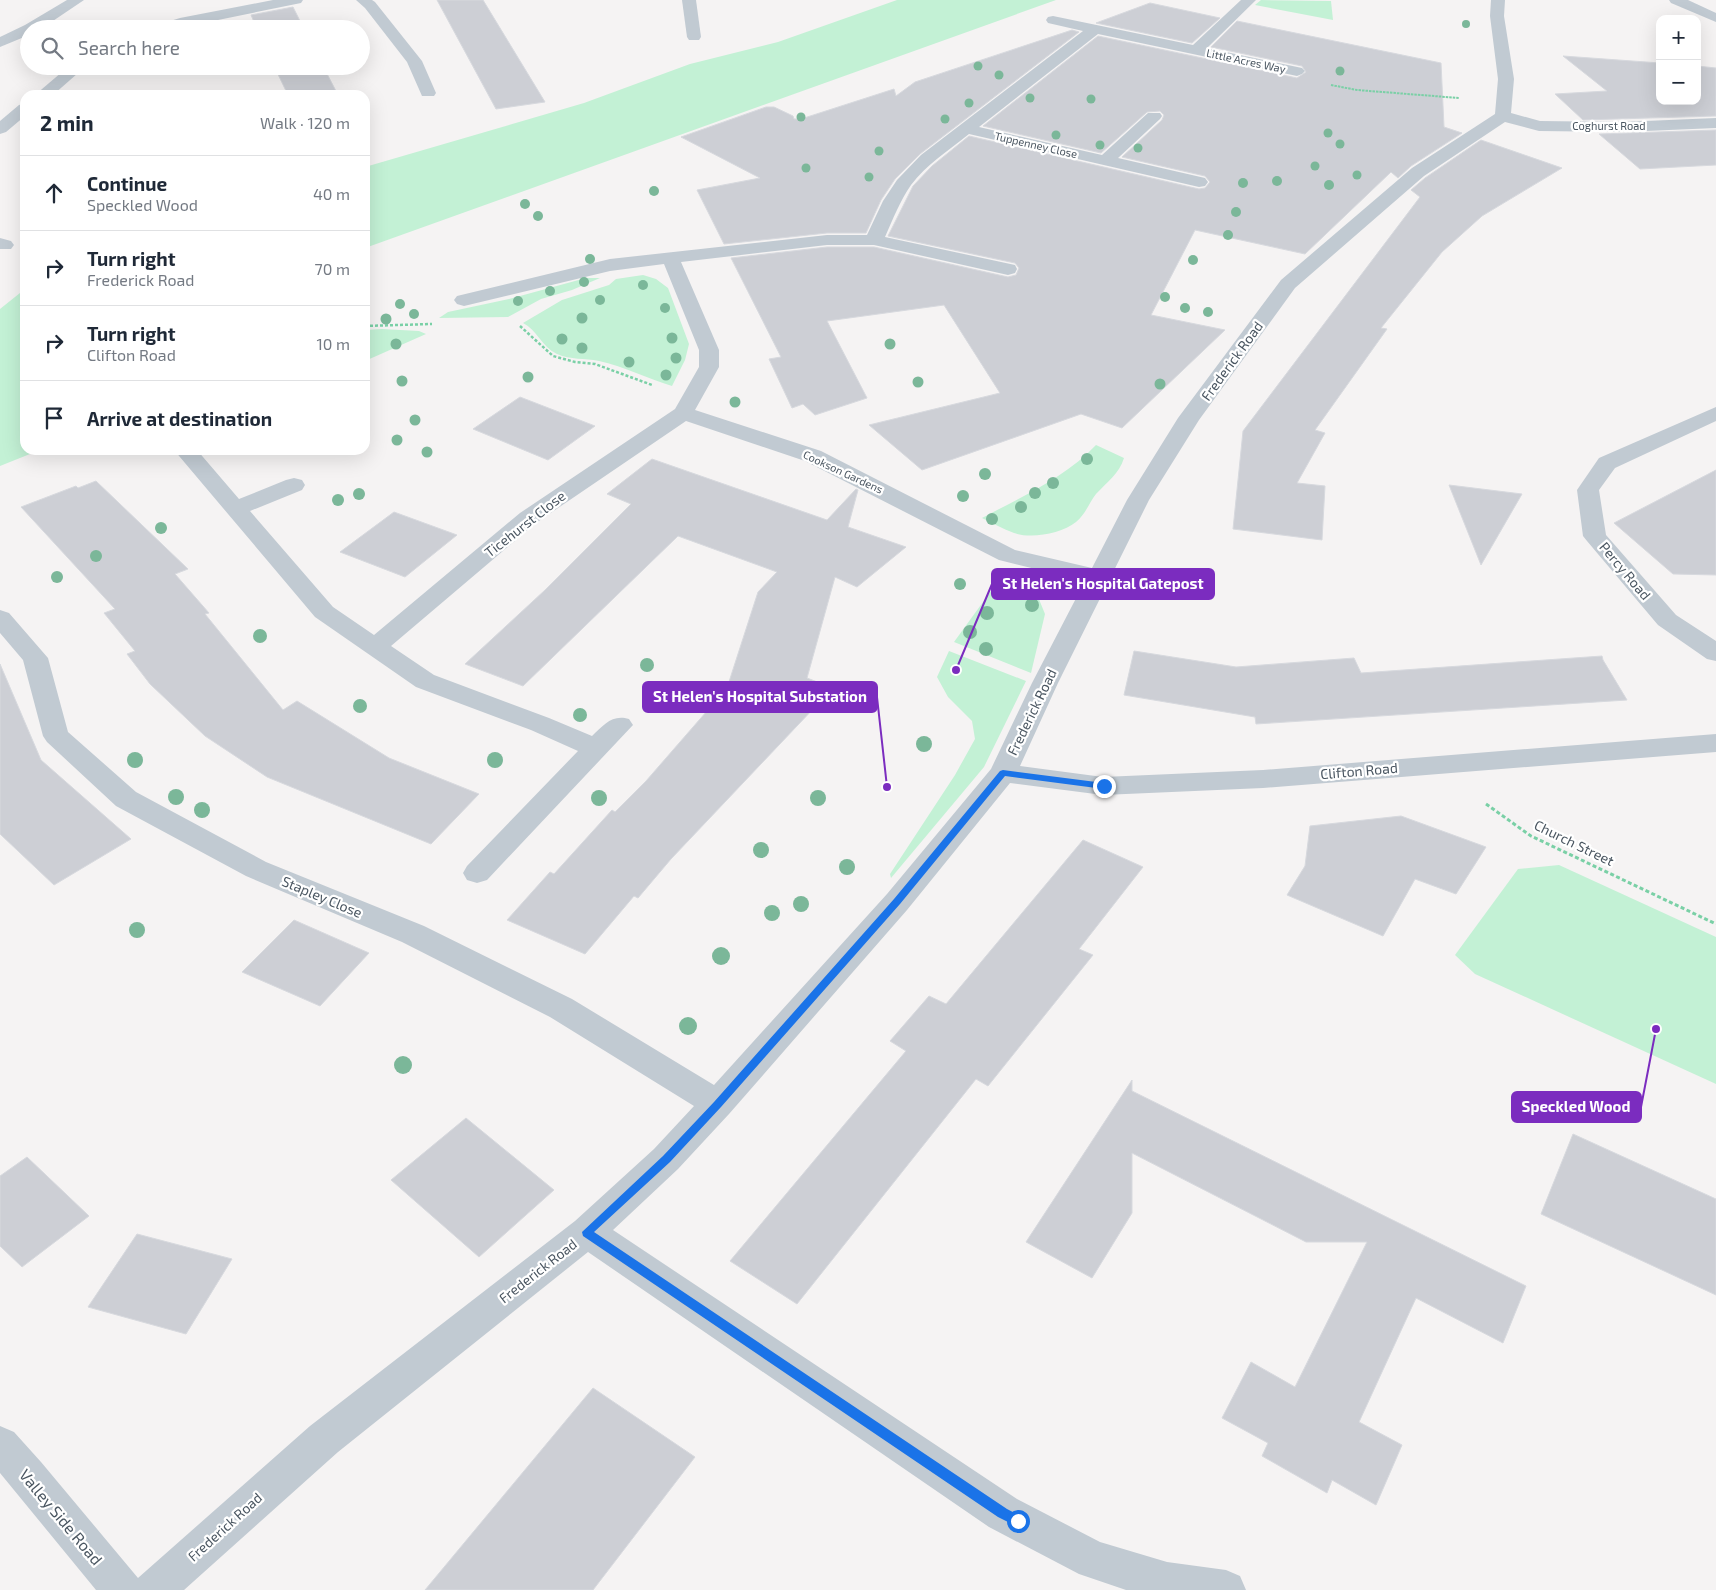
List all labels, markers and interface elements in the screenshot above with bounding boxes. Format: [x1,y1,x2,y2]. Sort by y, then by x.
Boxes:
map controls [1656,15,1701,105]
button: + [1656,15,1701,60]
search box [20,20,370,75]
icon: search [38,34,66,62]
text: Search here [78,36,180,59]
street label: Little Acres Way [1205,46,1287,75]
button: − [1656,60,1701,105]
text: 2 min [40,110,94,135]
text: Walk · 120 m [260,113,350,132]
street label: Coghurst Road [1572,119,1646,132]
street label: Tuppenney Close [994,129,1079,160]
text: Continue [87,172,167,195]
icon: ahead [40,179,68,207]
text: 40 m [313,184,350,203]
text: Speckled Wood [87,195,198,214]
text: Turn right [87,247,175,270]
icon: right [40,254,68,282]
text: 70 m [315,259,350,278]
text: Frederick Road [87,270,195,289]
street label: Frederick Road [1197,318,1266,404]
text: Turn right [87,322,175,345]
icon: right [40,329,68,357]
text: 10 m [316,334,350,353]
text: Clifton Road [87,345,176,364]
icon: arrive [40,404,68,432]
text: Arrive at destination [87,407,272,430]
street label: Cookson Gardens [801,447,886,496]
street label: Ticehurst Close [481,487,568,560]
street label: Percy Road [1596,538,1655,603]
callout: St Helen's Hospital Gatepost [992,569,1214,599]
text: St Helen's Hospital Gatepost [1002,574,1204,592]
street label: Frederick Road [1003,666,1060,758]
callout: St Helen's Hospital Substation [643,682,877,712]
text: St Helen's Hospital Substation [653,687,867,705]
street label: Clifton Road [1320,759,1398,782]
route end [1093,775,1116,798]
street label: Church Street [1532,816,1617,869]
street label: Stapley Close [280,872,365,921]
callout: Speckled Wood [1512,1092,1641,1122]
text: Speckled Wood [1522,1097,1630,1115]
street label: Frederick Road [495,1235,580,1306]
street label: Valley Side Road [16,1465,107,1568]
street label: Frederick Road [184,1489,265,1564]
route start [1007,1510,1030,1533]

